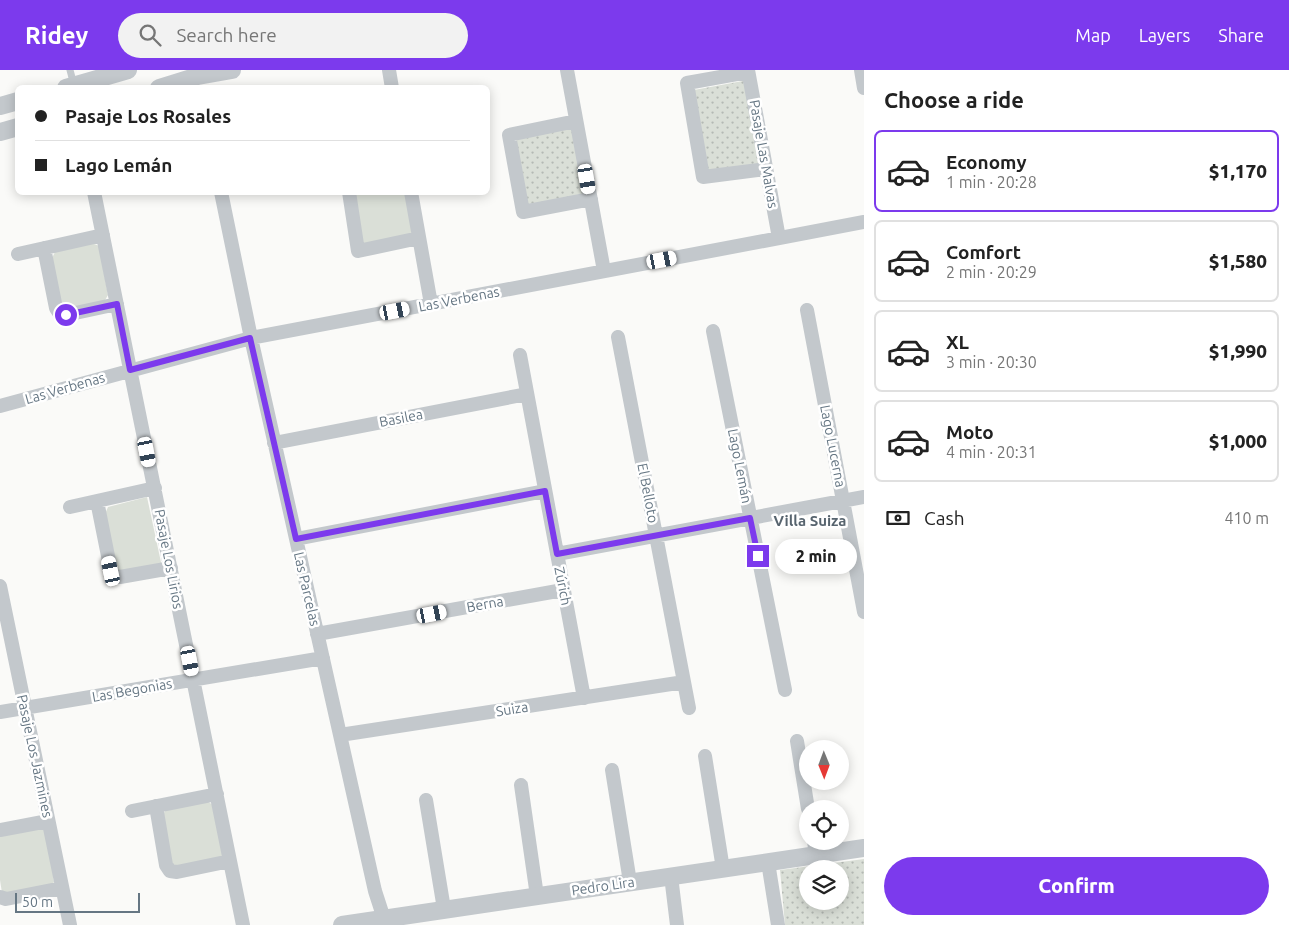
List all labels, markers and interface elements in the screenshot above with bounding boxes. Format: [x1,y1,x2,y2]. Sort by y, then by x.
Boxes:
search box [118,13,468,58]
icon: search [136,21,164,49]
text: Ridey [25,22,88,49]
text: Search here [176,24,277,46]
text: Map [1075,25,1111,45]
text: Layers [1139,25,1190,45]
text: Share [1218,25,1264,45]
text: Choose a ride [884,87,1024,112]
street label: Pasaje Las Malvas [747,99,781,209]
text: Pasaje Los Rosales [65,105,231,127]
icon: car [886,149,931,194]
text: Economy [946,151,1027,173]
text: Lago Lemán [65,154,172,176]
text: $1,170 [1209,160,1267,182]
car [577,163,596,195]
text: 1 min · 20:28 [946,173,1037,191]
icon: car [886,239,931,284]
text: Comfort [946,241,1021,263]
car [645,250,678,270]
text: $1,580 [1209,250,1267,272]
text: 2 min · 20:29 [946,263,1037,281]
street label: Las Verbenas [417,283,501,315]
car [378,301,411,321]
route start [55,304,77,326]
icon: car [886,329,931,374]
text: XL [946,331,969,353]
text: $1,990 [1209,340,1267,362]
text: 3 min · 20:30 [946,353,1037,371]
street label: Las Verbenas [23,369,107,407]
street label: Lago Lucerna [817,403,849,489]
street label: Basilea [378,406,424,430]
icon: car [886,419,931,464]
text: Moto [946,421,994,443]
street label: Lago Lemán [725,427,755,505]
text: $1,000 [1209,430,1267,452]
car [136,436,157,468]
text: 4 min · 20:31 [946,443,1037,461]
street label: El Belloto [634,462,662,524]
icon: cash [884,504,912,532]
text: Cash [924,507,965,529]
street label: Pasaje Los Lirios [151,508,187,610]
text: 410 m [1224,509,1269,527]
district label: Villa Suiza [774,512,846,529]
callout: 2 min [776,538,858,574]
route end [747,545,769,567]
text: 2 min [796,547,836,565]
street label: Las Parcelas [291,550,323,628]
car [100,555,121,587]
street label: Zúrich [551,565,575,607]
street label: Berna [465,593,505,615]
car [415,604,448,624]
car [179,645,200,677]
street label: Las Begonias [91,675,173,705]
street label: Pasaje Los Jazmines [14,693,56,819]
street label: Suiza [495,699,529,719]
north arrow [799,740,849,790]
map controls [799,740,849,910]
button: locate [799,800,849,850]
button: Confirm [884,857,1269,915]
button: layers [799,860,849,910]
street label: Pedro Lira [570,874,636,898]
scale bar [15,890,140,913]
text: 50 m [22,894,53,910]

